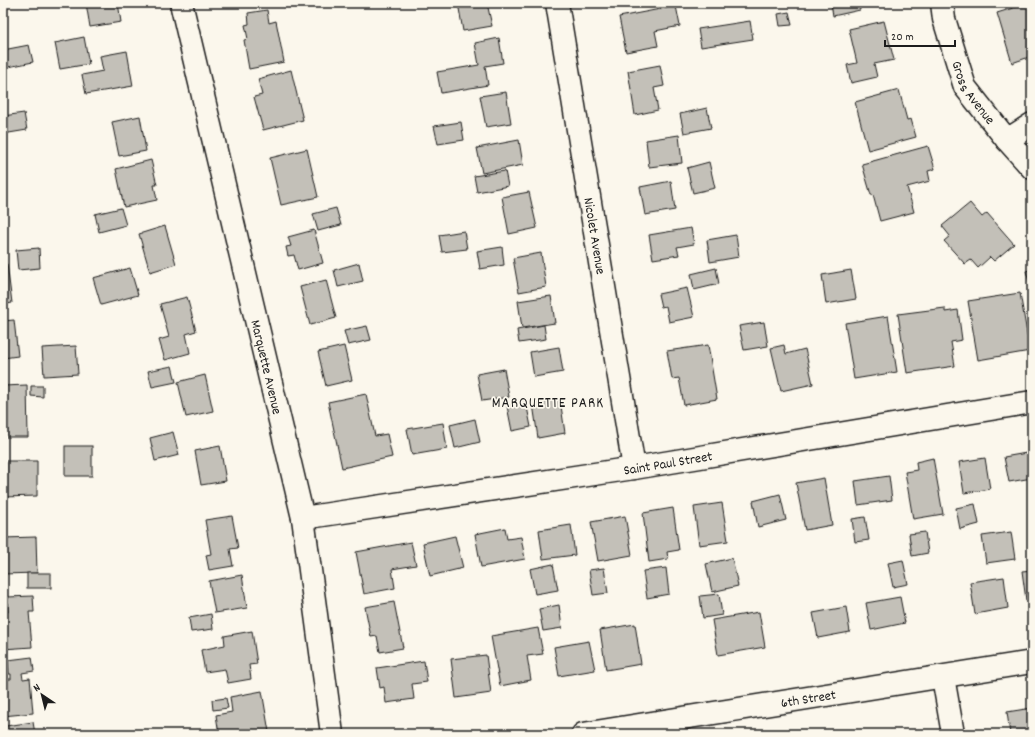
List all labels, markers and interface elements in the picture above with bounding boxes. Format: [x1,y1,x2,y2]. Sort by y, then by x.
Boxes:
scale bar [885,22,955,48]
text: 20 m [891,29,914,46]
street label: Gross Avenue [945,59,999,129]
street label: Nicolet Avenue [577,196,610,276]
street label: Marquette Avenue [244,318,286,417]
district label: MARQUETTE PARK [492,393,604,415]
street label: Saint Paul Street [622,447,714,481]
north arrow [22,675,62,715]
text: N [31,680,45,697]
street label: 6th Street [779,686,838,714]

